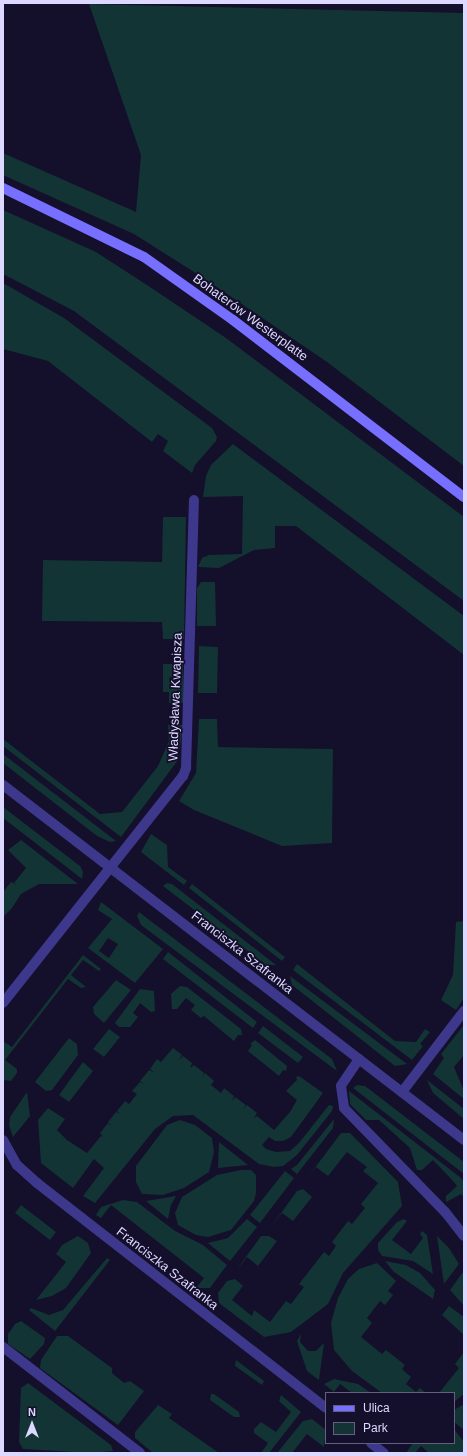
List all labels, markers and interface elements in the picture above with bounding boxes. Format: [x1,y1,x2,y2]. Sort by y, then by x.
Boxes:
street label: Bohaterów Westerplatte [189,271,311,365]
street label: Władysława Kwapisza [166,632,186,762]
street label: Franciszka Szafranka [188,908,296,998]
street label: Franciszka Szafranka [113,1224,221,1314]
legend [325,1392,455,1444]
text: Ulica [363,1401,390,1415]
north arrow [12,1404,52,1444]
text: N [28,1406,36,1418]
text: Park [363,1421,388,1435]

